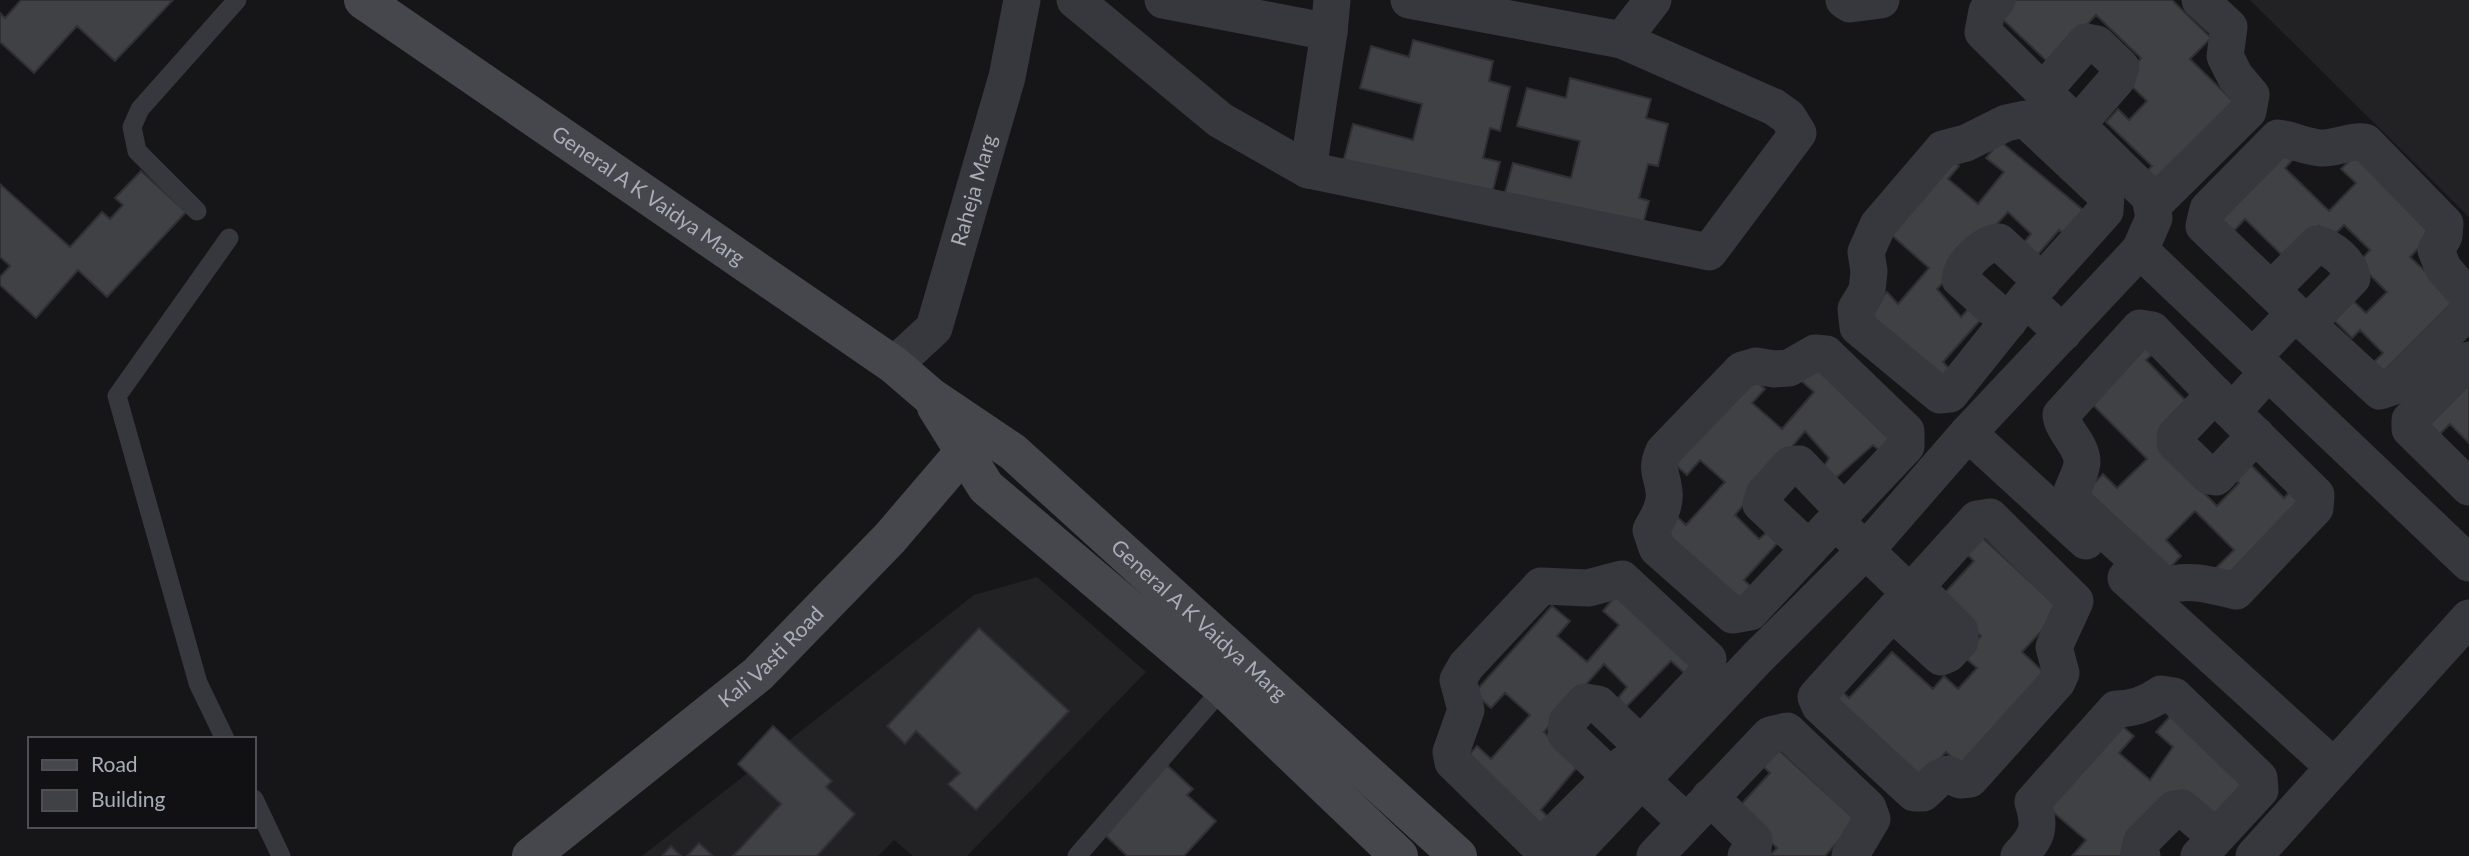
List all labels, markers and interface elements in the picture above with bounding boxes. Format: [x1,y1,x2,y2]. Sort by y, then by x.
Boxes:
street label: General A K Vaidya Marg [548,120,750,270]
street label: Raheja Marg [945,131,1001,249]
street label: General A K Vaidya Marg [1107,534,1293,706]
street label: Kali Vasti Road [713,600,828,712]
legend [28,737,256,828]
text: Road [91,751,138,776]
text: Building [91,786,166,811]

